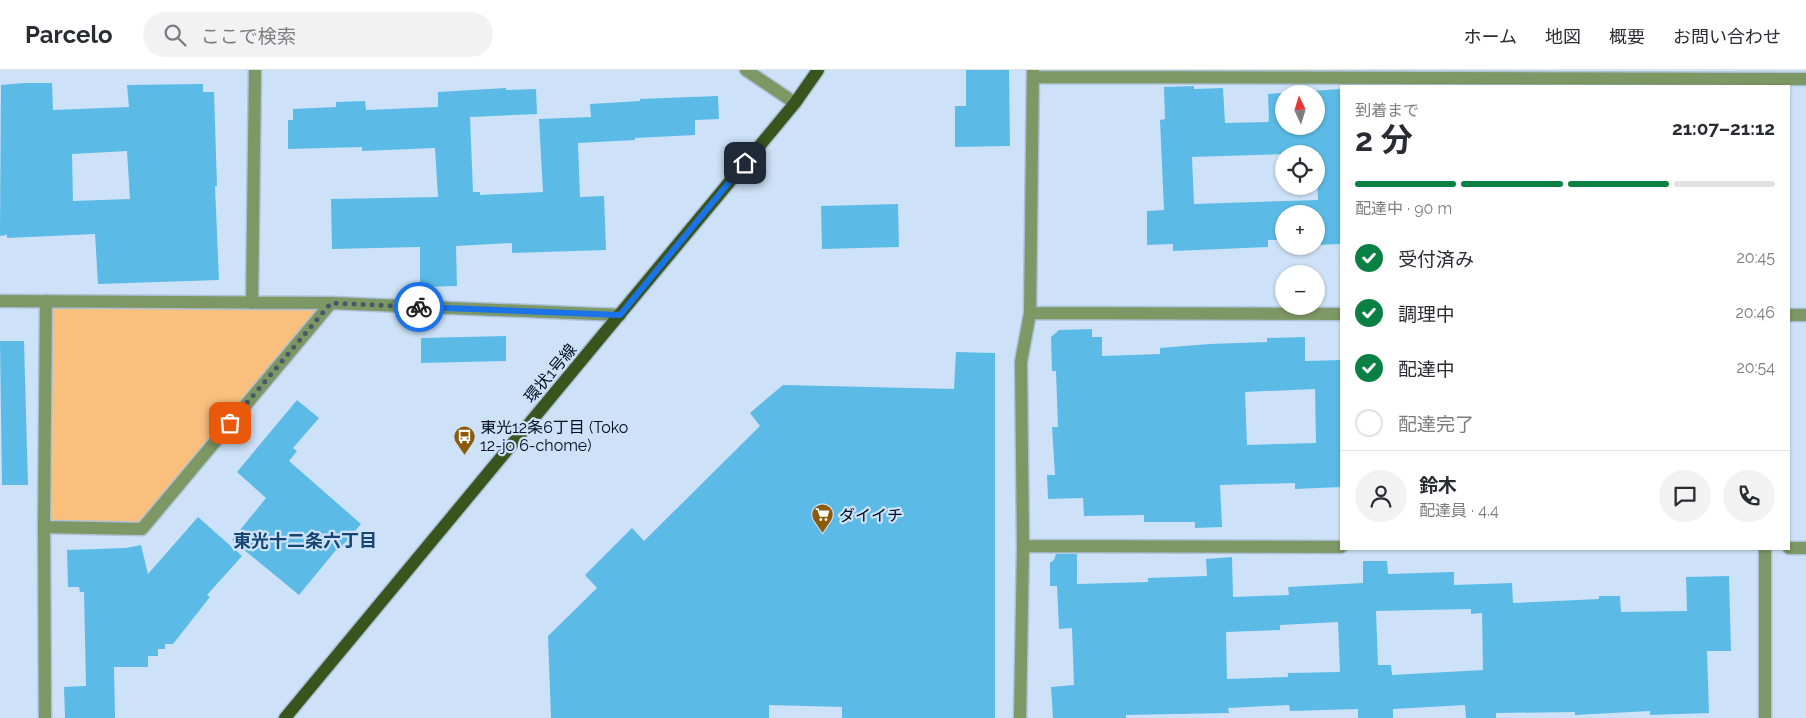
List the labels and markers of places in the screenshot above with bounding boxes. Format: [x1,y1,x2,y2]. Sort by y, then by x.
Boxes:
pin [724,142,766,184]
pin [209,402,251,444]
place label: 東光12条6丁目 (Toko 12-jo 6-chome) [480,418,628,455]
bus stop icon: 東光12条6丁目 (Toko 12-jo 6-chome) [452,424,476,455]
supermarket icon: ダイイチ [811,503,835,534]
place label: ダイイチ [839,506,903,525]

